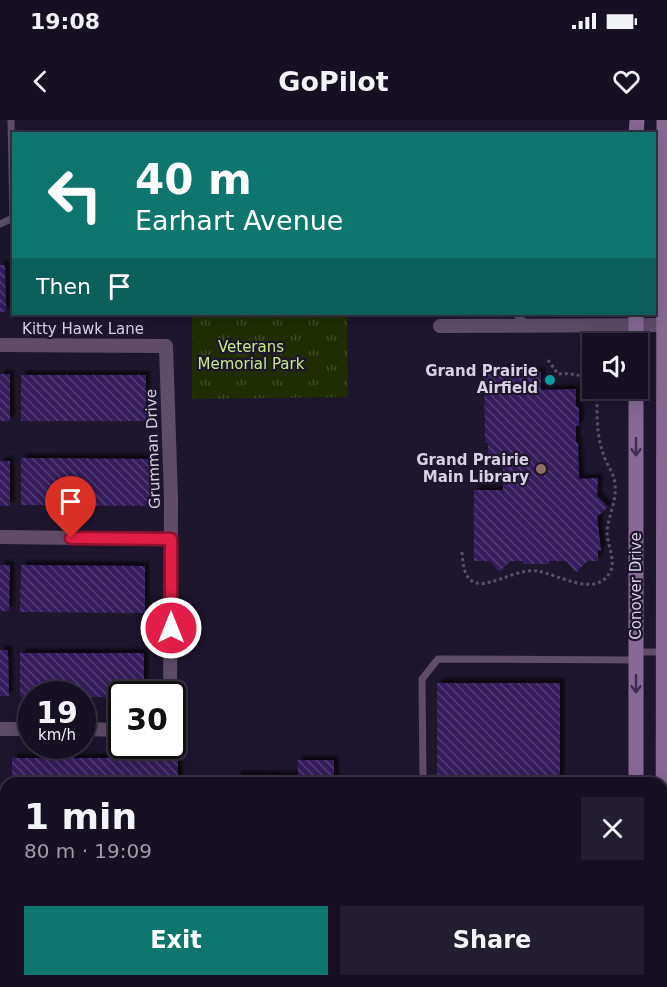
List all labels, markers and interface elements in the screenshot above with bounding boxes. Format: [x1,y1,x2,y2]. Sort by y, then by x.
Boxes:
text: 19:08 [30,9,100,34]
icon: back [24,65,57,98]
icon: heart [610,65,643,98]
text: GoPilot [278,66,389,97]
text: 40 m [135,155,252,204]
icon: left [36,156,114,234]
text: Earhart Avenue [135,205,343,236]
icon: arrive [103,270,136,303]
text: Then [36,274,91,299]
street label: Kitty Hawk Lane [22,320,144,338]
map controls [582,333,648,399]
button: sound [582,333,648,399]
park label: Veterans Memorial Park [198,338,305,373]
place label: Grand Prairie Airfield [425,362,538,397]
marker: Grand Prairie Airfield [543,373,557,387]
street label: Grumman Drive [142,389,164,509]
one-way arrow [630,436,642,456]
place label: Grand Prairie Main Library [416,451,529,486]
marker: Grand Prairie Main Library [534,462,548,476]
pin [45,476,96,538]
icon: arrive [54,485,87,518]
street label: Conover Drive [627,532,645,640]
position arrow [139,596,203,660]
one-way arrow [630,673,642,693]
speed limit sign: 30 [108,681,186,759]
text: 19 [36,695,78,730]
text: km/h [38,726,76,744]
text: 1 min [24,796,137,837]
button: close [581,797,644,860]
text: 80 m · 19:09 [24,839,152,863]
button: Exit [24,906,328,975]
button: Share [340,906,644,975]

